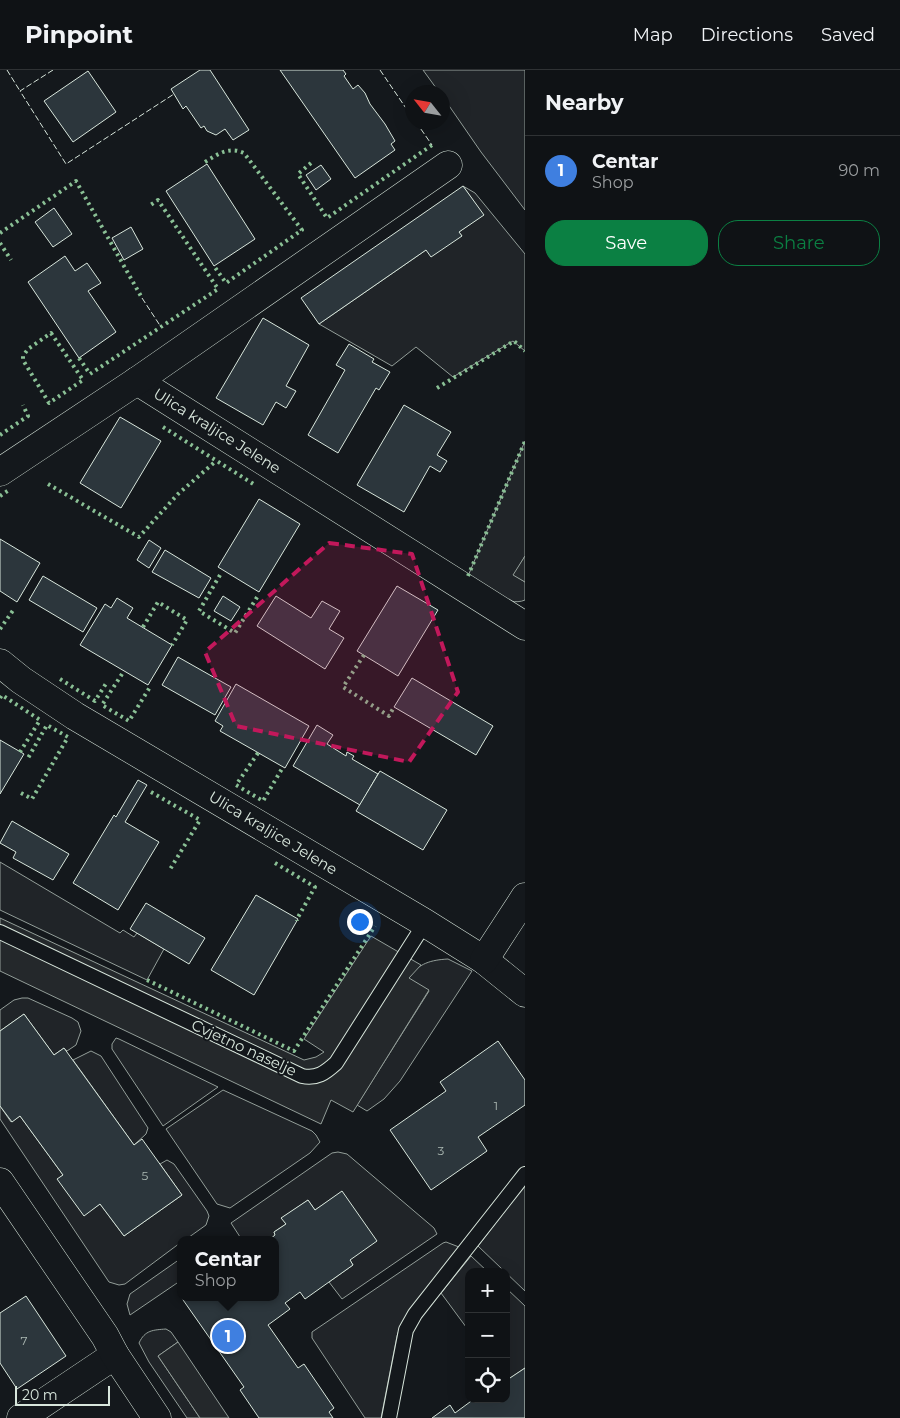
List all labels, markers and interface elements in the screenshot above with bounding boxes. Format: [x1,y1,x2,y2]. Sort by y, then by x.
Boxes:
text: Pinpoint [25,20,133,49]
text: Map [633,24,673,46]
text: Directions [701,24,793,46]
text: Saved [821,24,875,46]
north arrow [405,85,450,130]
text: Nearby [545,90,624,115]
text: Centar [592,150,658,173]
text: 1 [558,161,564,180]
text: 90 m [838,161,880,180]
text: Shop [592,173,634,192]
button: Save [545,220,708,266]
button: Share [718,220,880,266]
street label: Ulica kraljice Jelene [150,384,284,477]
street label: Ulica kraljice Jelene [206,787,341,878]
your location [347,909,373,935]
street label: Cvjetno naselje [189,1015,300,1080]
house number: 1 [494,1098,498,1113]
house number: 3 [438,1143,445,1158]
house number: 5 [142,1168,149,1183]
popup [177,1236,279,1301]
text: Centar [195,1248,261,1271]
map controls [465,1268,510,1403]
button: + [465,1268,510,1313]
text: Shop [195,1271,236,1290]
button: − [465,1313,510,1358]
pin: 1 [212,1317,244,1355]
house number: 7 [20,1333,28,1348]
button: locate [465,1358,510,1403]
scale bar [15,1383,110,1406]
text: 20 m [22,1386,58,1404]

